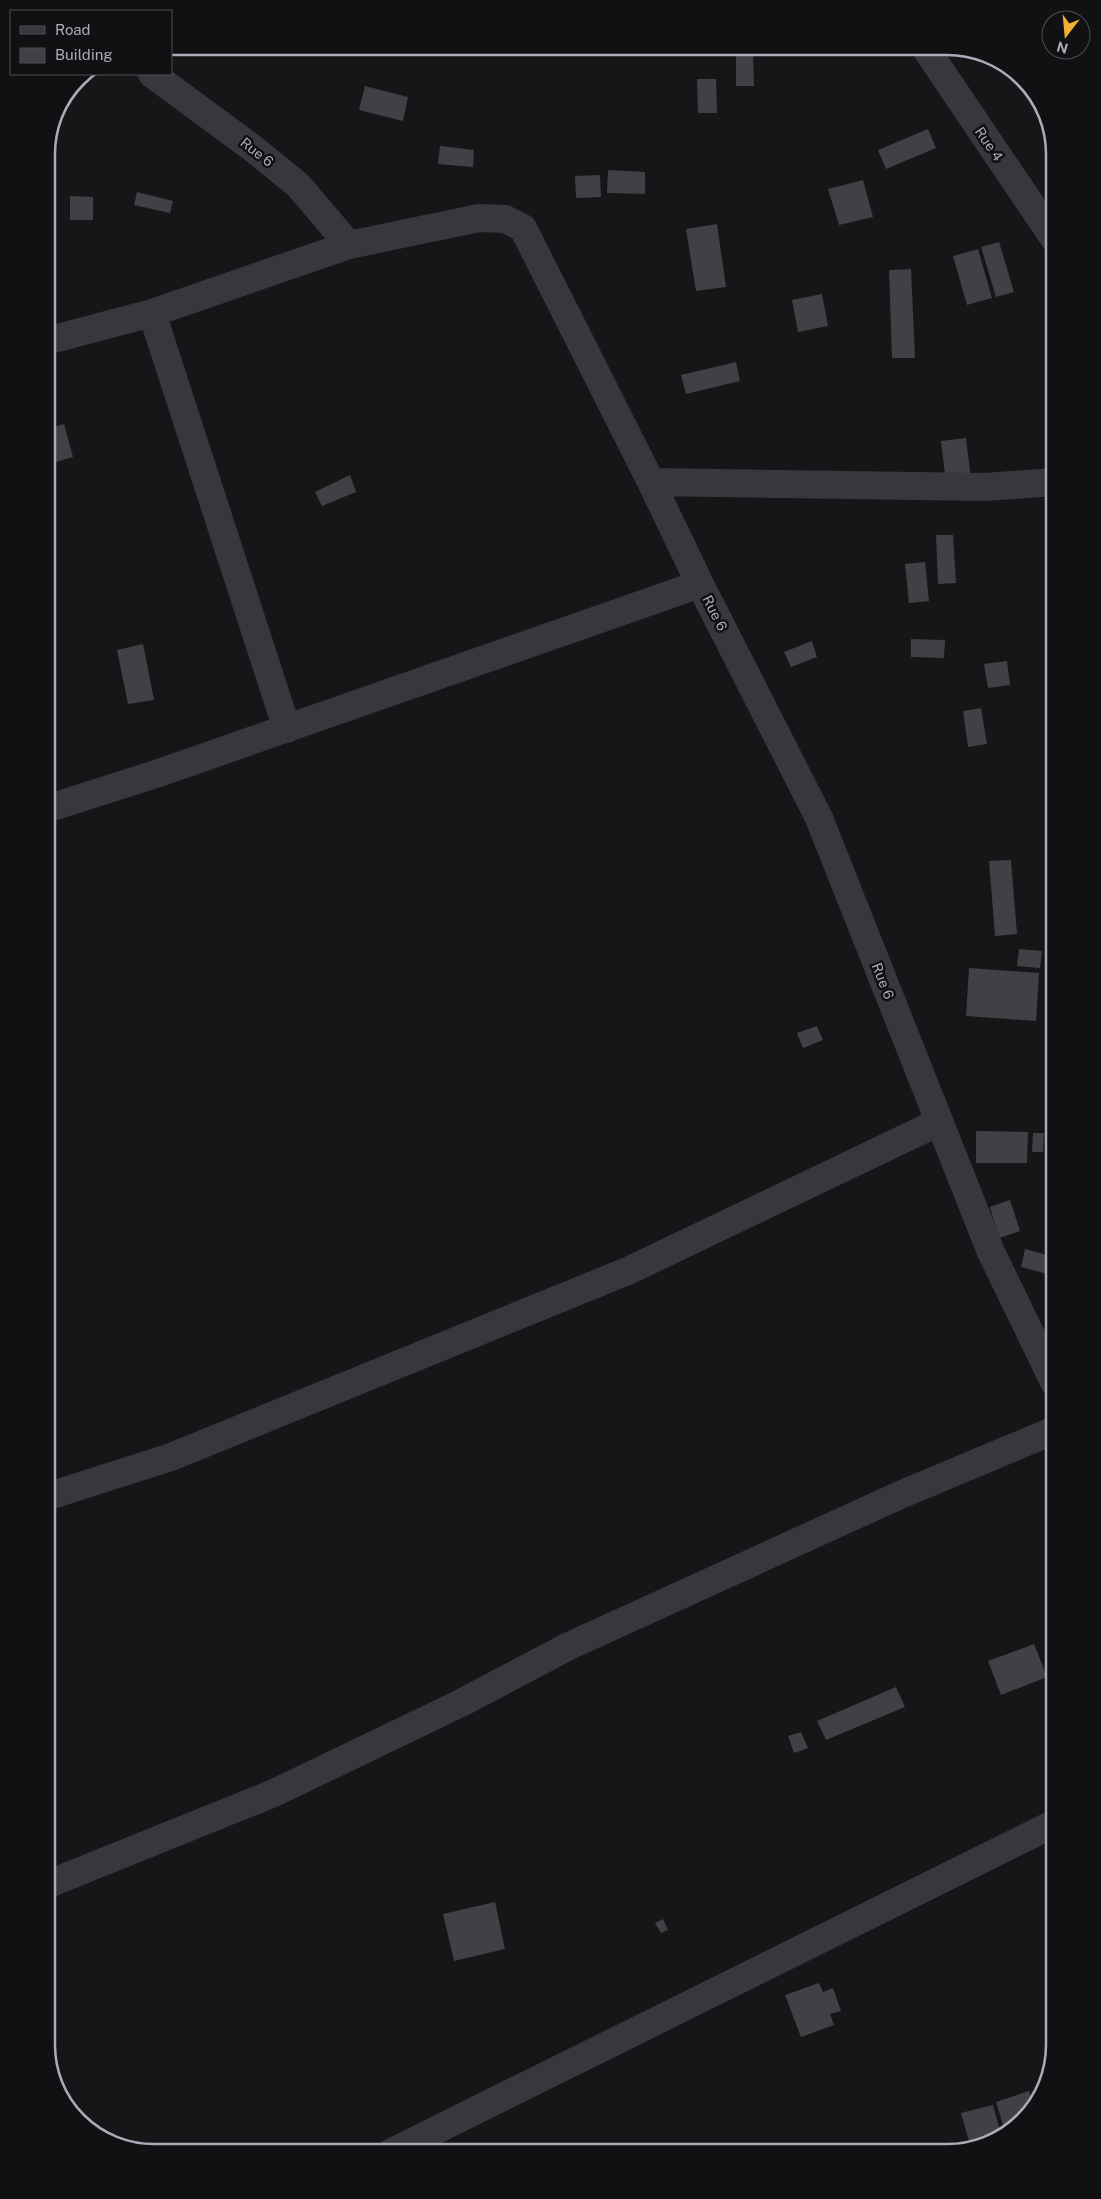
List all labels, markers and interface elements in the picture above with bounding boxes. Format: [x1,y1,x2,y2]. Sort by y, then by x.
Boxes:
legend [10,10,172,75]
north arrow [1041,10,1091,60]
text: Road [55,21,91,38]
text: N [1055,38,1070,57]
text: Building [55,46,113,63]
street label: Rue 4 [972,124,1006,164]
street label: Rue 6 [237,134,277,170]
street label: Rue 6 [699,593,731,634]
street label: Rue 6 [869,961,897,1002]

